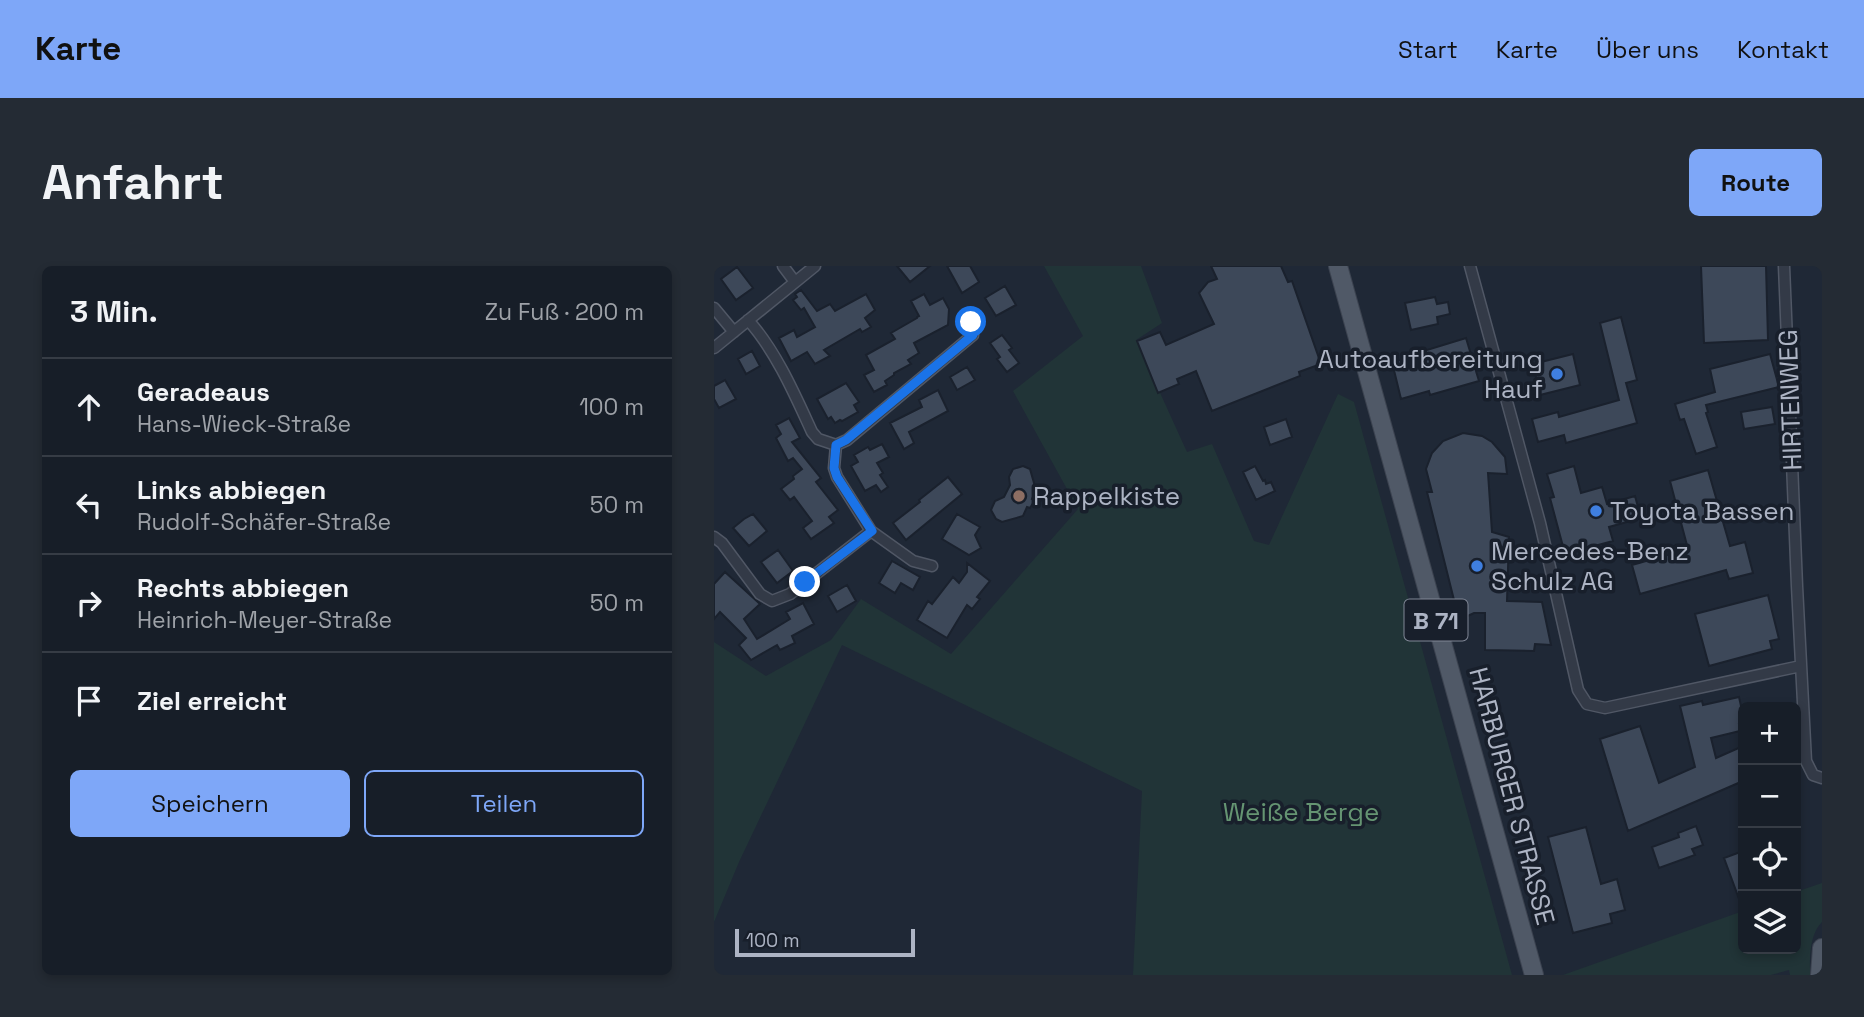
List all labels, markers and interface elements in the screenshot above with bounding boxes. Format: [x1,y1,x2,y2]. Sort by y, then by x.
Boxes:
text: Karte [35,28,121,70]
text: Start [1398,34,1458,65]
text: Karte [1496,34,1558,65]
text: Über uns [1596,34,1699,65]
text: Kontakt [1737,34,1829,65]
button: Route [1689,149,1822,216]
text: Anfahrt [42,151,224,213]
text: 3 Min. [70,292,158,331]
text: Zu Fuß · 200 m [485,297,644,327]
route start [955,306,986,337]
street label: HIRTENWEG [1771,329,1809,471]
place label: Autoaufbereitung Hauf [1317,342,1543,406]
marker: Autoaufbereitung Hauf [1549,366,1565,382]
text: Geradeaus [137,375,270,409]
icon: ahead [70,388,108,426]
text: 100 m [579,392,644,422]
text: Hans-Wieck-Straße [137,409,351,439]
text: Links abbiegen [137,473,326,507]
place label: Rappelkiste [1033,479,1180,513]
icon: left [70,486,108,524]
marker: Rappelkiste [1011,488,1027,504]
text: 50 m [590,490,644,520]
place label: Toyota Bassen [1610,494,1795,528]
marker: Toyota Bassen [1588,503,1604,519]
text: Rudolf-Schäfer-Straße [137,507,391,537]
place label: Mercedes-Benz Schulz AG [1491,534,1689,598]
marker: Mercedes-Benz Schulz AG [1469,558,1485,574]
route end [789,566,820,597]
text: Rechts abbiegen [137,571,349,605]
icon: right [70,584,108,622]
text: 50 m [590,588,644,618]
road number: B 71 [1404,600,1468,640]
text: Heinrich-Meyer-Straße [137,605,392,635]
street label: HARBURGER STRASSE [1461,663,1563,929]
icon: arrive [70,682,108,720]
text: Ziel erreicht [137,684,287,718]
map controls [1738,702,1801,954]
button: + [1738,702,1801,765]
button: − [1738,765,1801,828]
button: Speichern [70,770,350,837]
button: Teilen [364,770,644,837]
park label: Weiße Berge [1223,795,1379,829]
button: locate [1738,828,1801,891]
button: layers [1738,891,1801,954]
scale bar [735,926,915,958]
text: 100 m [746,928,800,953]

